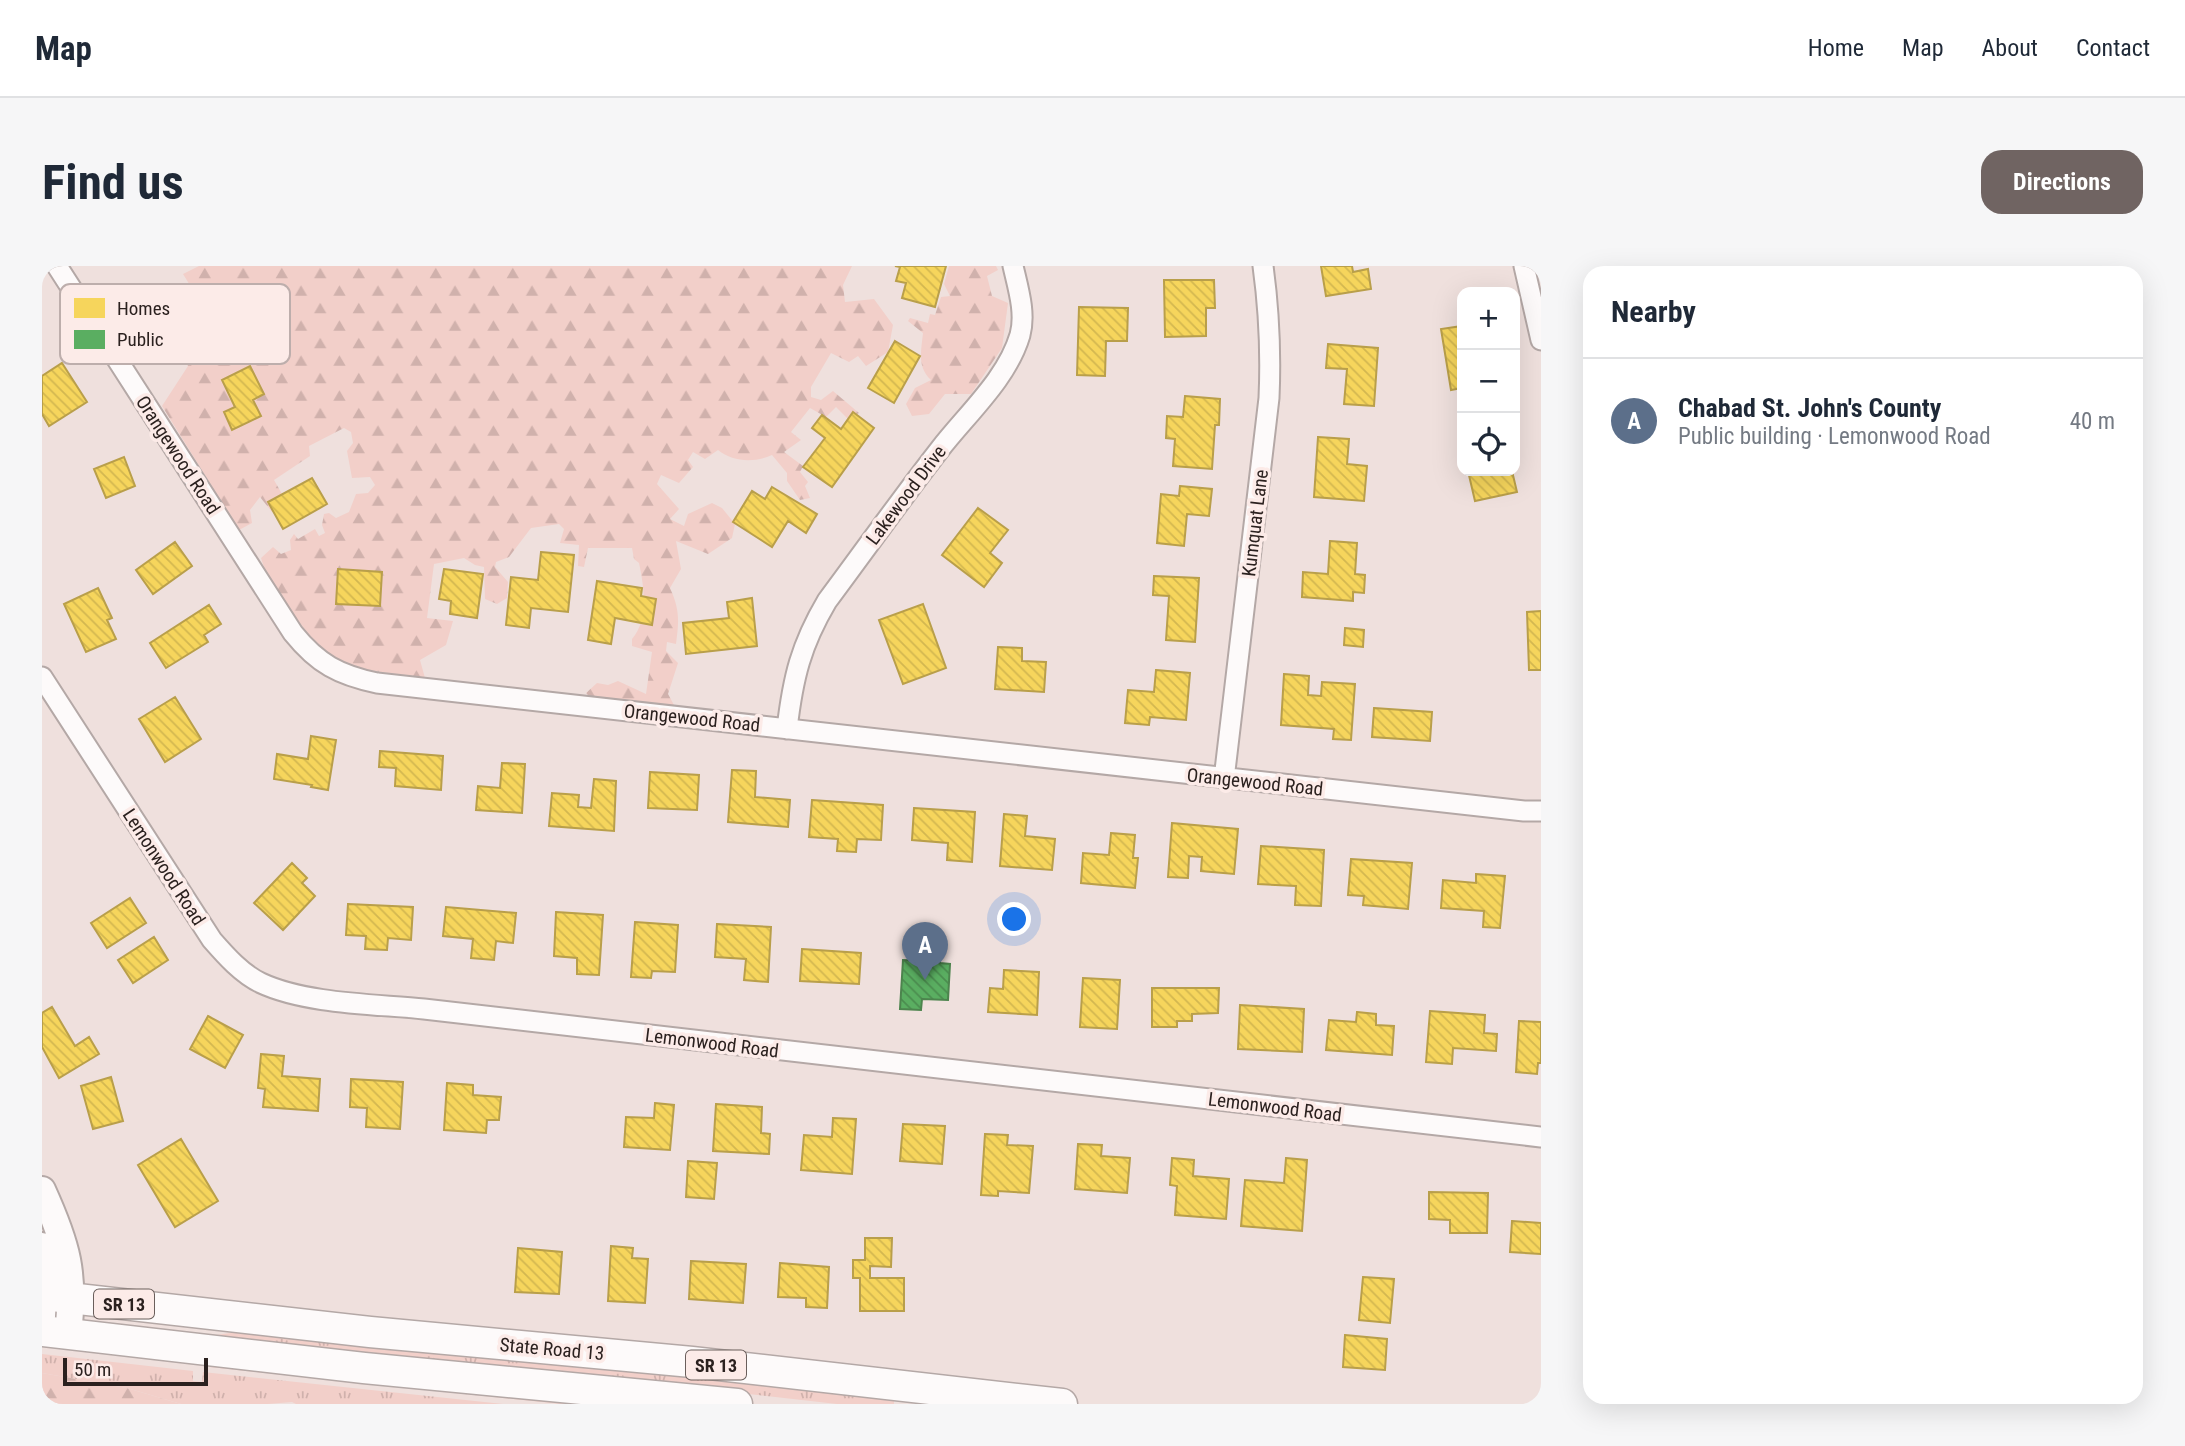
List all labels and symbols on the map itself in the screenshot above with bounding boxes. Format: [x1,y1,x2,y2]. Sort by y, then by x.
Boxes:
legend [60,284,290,364]
text: Homes [117,297,170,320]
text: Public [117,328,164,351]
street label: Orangewood Road [131,391,225,519]
street label: Lakewood Drive [861,441,951,549]
street label: Kumquat Lane [1237,468,1273,578]
street label: Orangewood Road [623,699,761,737]
street label: Orangewood Road [1186,763,1324,801]
street label: Lemonwood Road [118,804,210,930]
your location [997,902,1031,936]
pin: A [902,922,948,980]
street label: Lemonwood Road [644,1023,780,1063]
street label: Lemonwood Road [1207,1087,1343,1127]
road number: SR 13 [94,1289,154,1318]
street label: State Road 13 [499,1333,605,1365]
road number: SR 13 [686,1350,746,1380]
scale bar [63,1355,208,1387]

